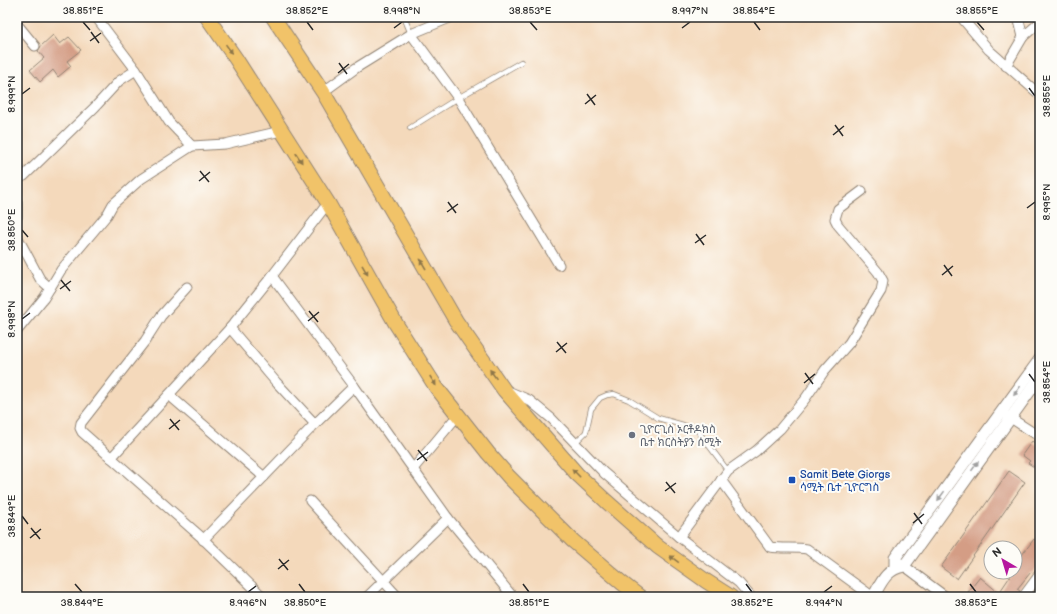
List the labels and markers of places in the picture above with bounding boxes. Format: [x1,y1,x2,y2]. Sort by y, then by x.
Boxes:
place label: ጊዮርጊስ ኦርቶዶክስ ቤተ ክርስትያን ሰሚት [640,423,722,449]
marker: ጊዮርጊስ ኦርቶዶክስ ቤተ ክርስትያን ሰሚት [627,430,637,440]
place label: Samit Bete Giorgs ሳሚት ቤተ ጊዮርግስ [800,468,891,494]
marker: Samit Bete Giorgs ሳሚት ቤተ ጊዮርግስ [787,475,797,485]

